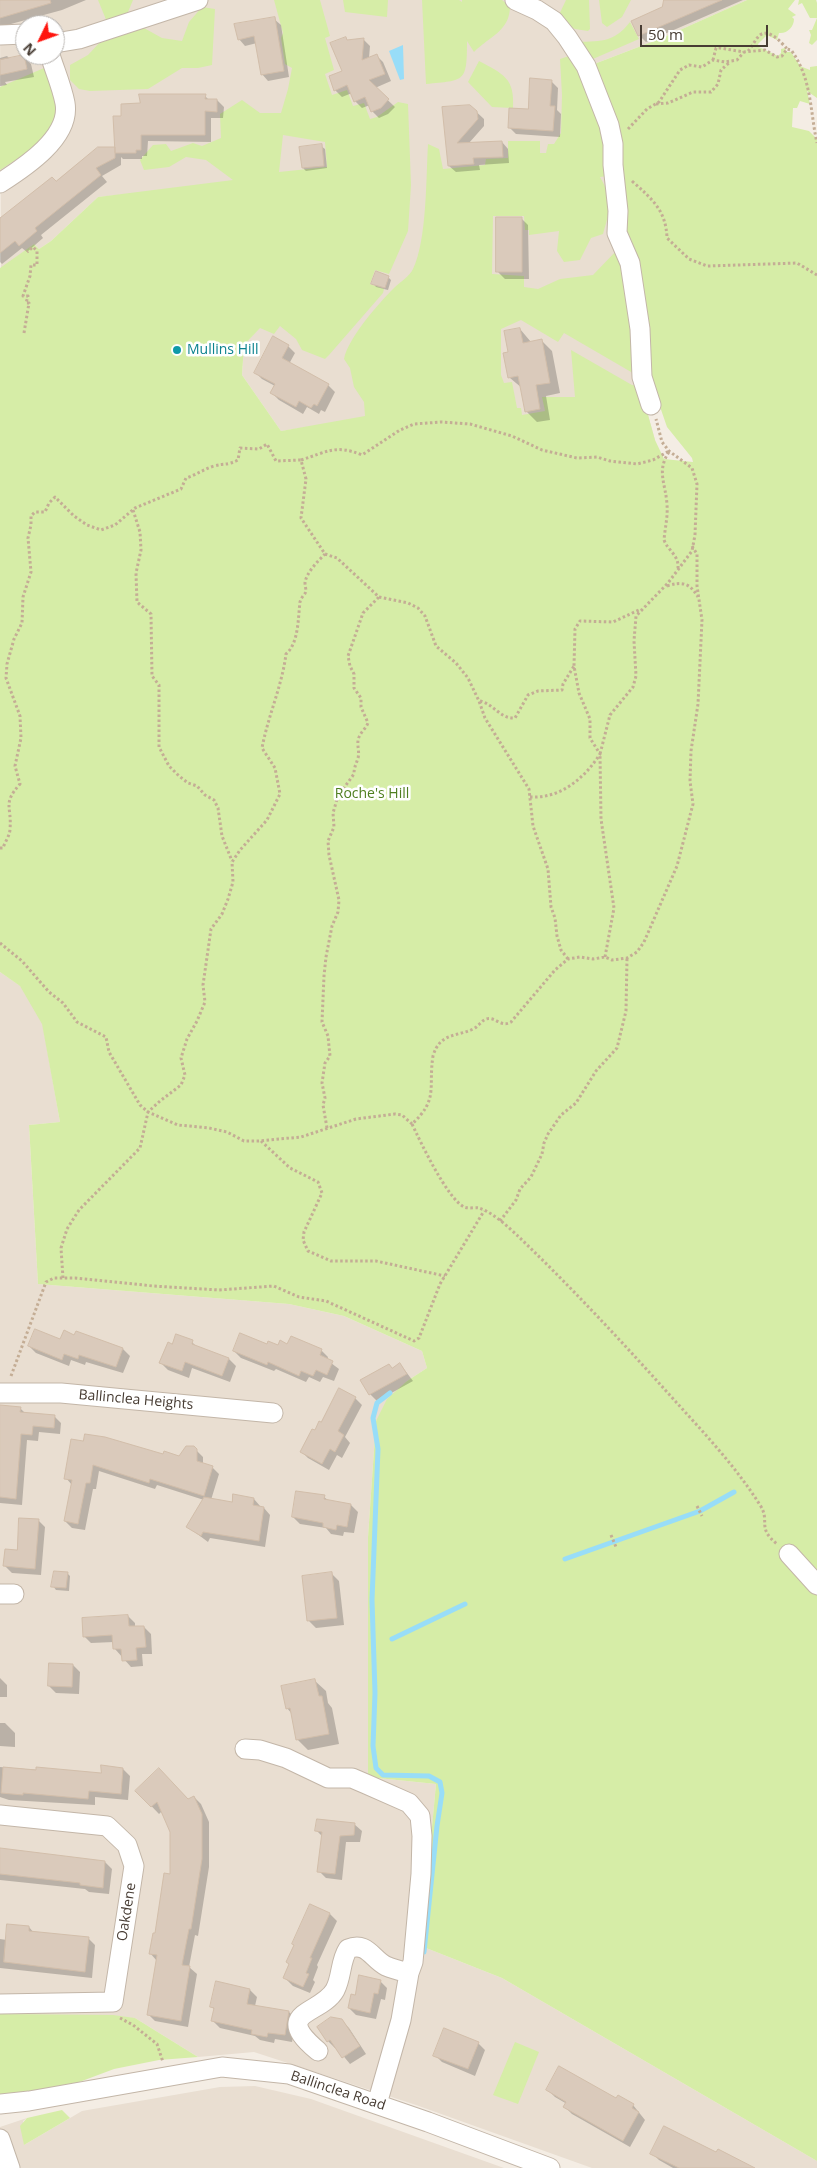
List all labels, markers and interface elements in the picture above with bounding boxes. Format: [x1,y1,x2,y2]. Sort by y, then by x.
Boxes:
north arrow [15,15,65,65]
scale bar [642,15,770,47]
text: 50 m [648,24,683,44]
text: N [18,39,40,60]
place label: Mullins Hill [187,342,259,358]
marker: Mullins Hill [171,344,183,356]
park label: Roche's Hill [335,786,409,802]
street label: Ballinclea Heights [78,1387,194,1413]
street label: Oakdene [114,1882,140,1942]
street label: Ballinclea Road [288,2068,388,2114]

